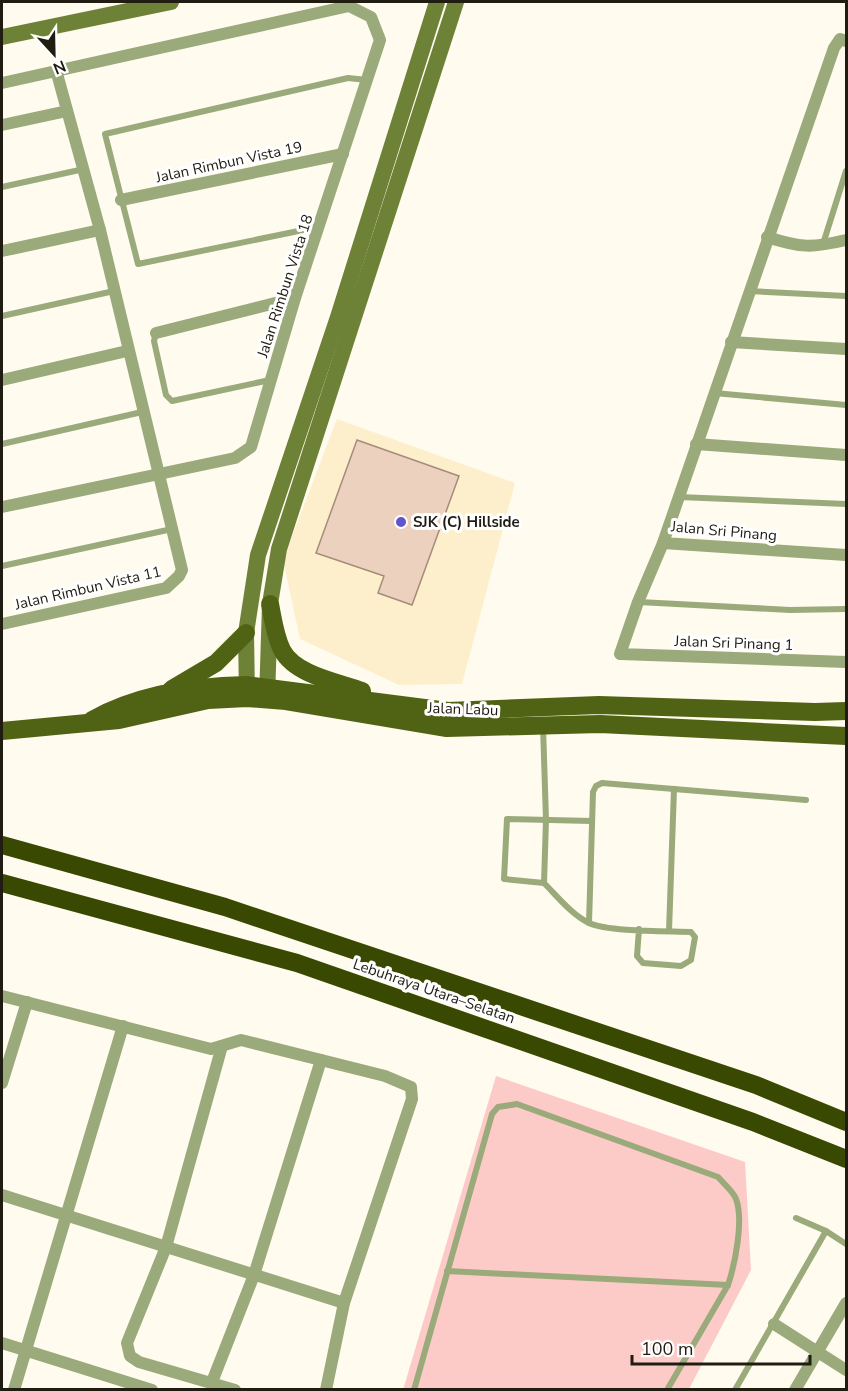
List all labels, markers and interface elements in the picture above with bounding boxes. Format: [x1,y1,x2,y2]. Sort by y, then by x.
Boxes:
north arrow [24,24,84,84]
text: N [50,55,69,79]
street label: Jalan Rimbun Vista 19 [153,137,304,188]
street label: Jalan Rimbun Vista 18 [252,212,318,361]
place label: SJK (C) Hillside [413,512,520,532]
marker: SJK (C) Hillside [394,515,408,529]
street label: Jalan Sri Pinang [669,516,778,546]
street label: Jalan Rimbun Vista 11 [12,561,163,615]
street label: Jalan Sri Pinang 1 [673,631,794,655]
street label: Jalan Labu [426,698,499,720]
street label: Lebuhraya Utara–Selatan [350,954,518,1028]
scale bar [632,1328,810,1366]
text: 100 m [641,1337,693,1361]

